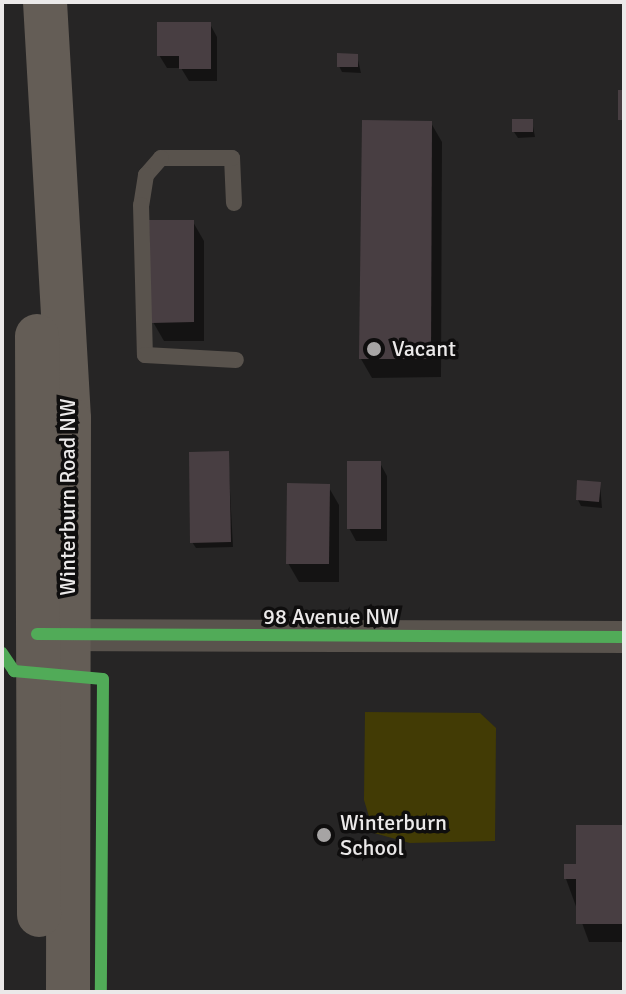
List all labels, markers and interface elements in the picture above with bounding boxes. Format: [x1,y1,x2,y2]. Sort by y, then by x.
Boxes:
place label: Vacant [392,336,456,362]
marker: Vacant [363,338,385,360]
street label: Winterburn Road NW [55,398,81,596]
street label: 98 Avenue NW [263,604,399,630]
place label: Winterburn School [340,809,447,860]
marker: Winterburn School [315,826,333,844]

